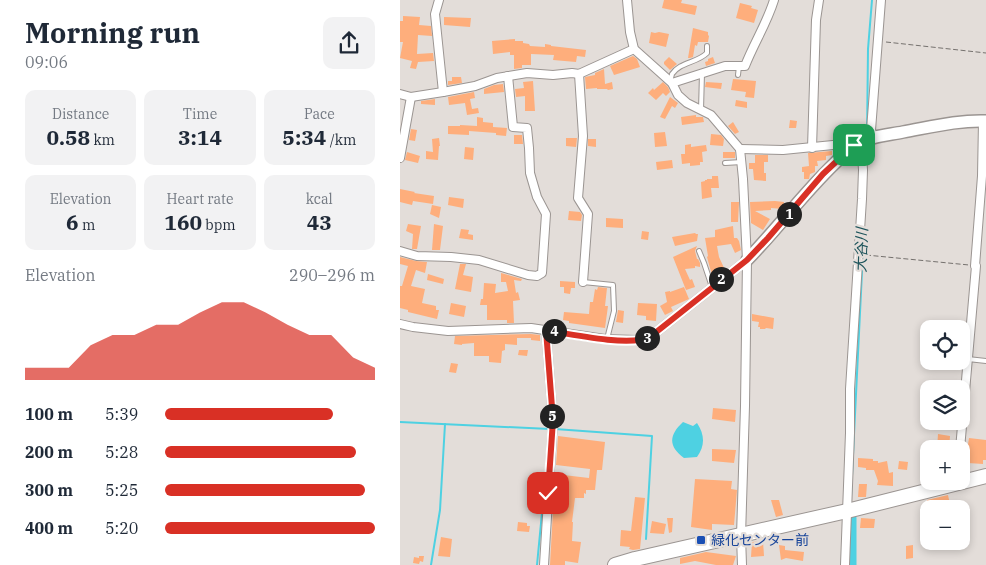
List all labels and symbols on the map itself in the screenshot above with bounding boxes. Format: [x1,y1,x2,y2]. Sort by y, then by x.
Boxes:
pin [833,124,875,166]
pin: 1 [776,202,802,226]
water label: 大谷川 [851,225,871,273]
pin: 2 [708,266,734,292]
pin: 4 [542,318,566,344]
pin: 3 [634,326,660,350]
pin: 5 [540,404,564,428]
pin [527,472,569,514]
place label: 緑化センター前 [711,531,809,549]
marker: 緑化センター前 [695,534,707,546]

